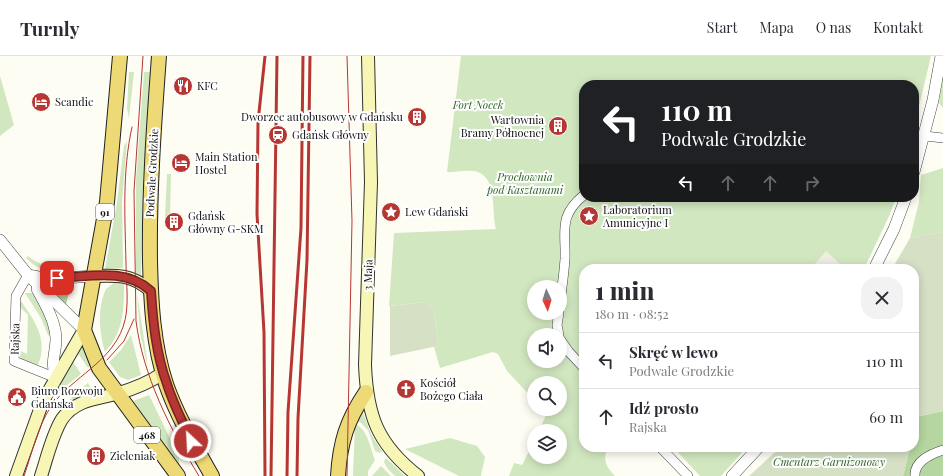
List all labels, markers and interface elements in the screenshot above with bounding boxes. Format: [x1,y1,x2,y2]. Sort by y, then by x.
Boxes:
text: Turnly [20,15,80,41]
text: Start [707,18,738,37]
text: Mapa [760,18,794,37]
text: O nas [816,18,851,37]
text: Kontakt [873,18,923,37]
restaurant icon: KFC [172,75,194,97]
place label: KFC [197,78,218,93]
hotel icon: Scandic [30,91,52,113]
text: 110 m [661,91,732,128]
place label: Scandic [55,94,93,109]
icon: left [595,96,647,148]
park label: Fort Nocek [452,97,504,112]
building icon: Dworzec autobusowy w Gdańsku [406,106,428,128]
place label: Dworzec autobusowy w Gdańsku [241,109,404,124]
place label: Wartownia Bramy Północnej [461,112,545,140]
building icon: Wartownia Bramy Północnej [547,115,569,137]
station icon: Gdańsk Główny [267,124,289,146]
place label: Gdańsk Główny [292,127,369,142]
text: Podwale Grodzkie [661,127,806,151]
street label: Podwale Grodzkie [142,128,161,218]
place label: Main Station Hostel [195,149,258,177]
hotel icon: Main Station Hostel [170,152,192,174]
park label: Prochownia pod Kasztanami [486,169,564,197]
icon: left [675,172,697,194]
icon: ahead [717,172,739,194]
icon: ahead [759,172,781,194]
icon: right [801,172,823,194]
place icon: Lew Gdański [380,201,402,223]
place label: Laboratorium Amunicyjne I [602,202,672,230]
road number: 91 [96,204,114,220]
place label: Lew Gdański [405,204,468,219]
place icon: Laboratorium Amunicyjne I [578,205,600,227]
place label: Gdańsk Główny G-SKM [188,208,264,236]
building icon: Gdańsk Główny G-SKM [163,211,185,233]
street label: 3 Maja [359,259,376,291]
pin [40,261,74,295]
icon: arrive [46,267,68,289]
text: 1 min [595,274,654,306]
button: close [861,277,903,319]
north arrow [527,280,567,320]
map controls [527,280,567,464]
text: 180 m · 08:52 [595,305,669,322]
street label: Rajska [6,322,23,355]
button: sound [527,328,567,368]
text: Skręć w lewo [629,342,718,362]
icon: left [595,350,617,372]
text: 110 m [866,351,903,371]
text: Podwale Grodzkie [629,362,734,379]
place label: Kościół Bożego Ciała [420,375,484,403]
button: search [527,376,567,416]
church icon: Kościół Bożego Ciała [395,378,417,400]
place label: Biuro Rozwoju Gdańska [31,383,104,411]
public building icon: Biuro Rozwoju Gdańska [6,386,28,408]
text: Idź prosto [629,398,699,418]
icon: ahead [595,406,617,428]
text: 60 m [869,407,903,427]
text: Rajska [629,418,667,435]
position arrow [170,420,212,462]
button: layers [527,424,567,464]
road number: 468 [134,427,160,443]
building icon: Zieleniak [85,445,107,467]
place label: Zieleniak [110,448,155,463]
park label: Cmentarz Garnizonowy [773,454,886,469]

